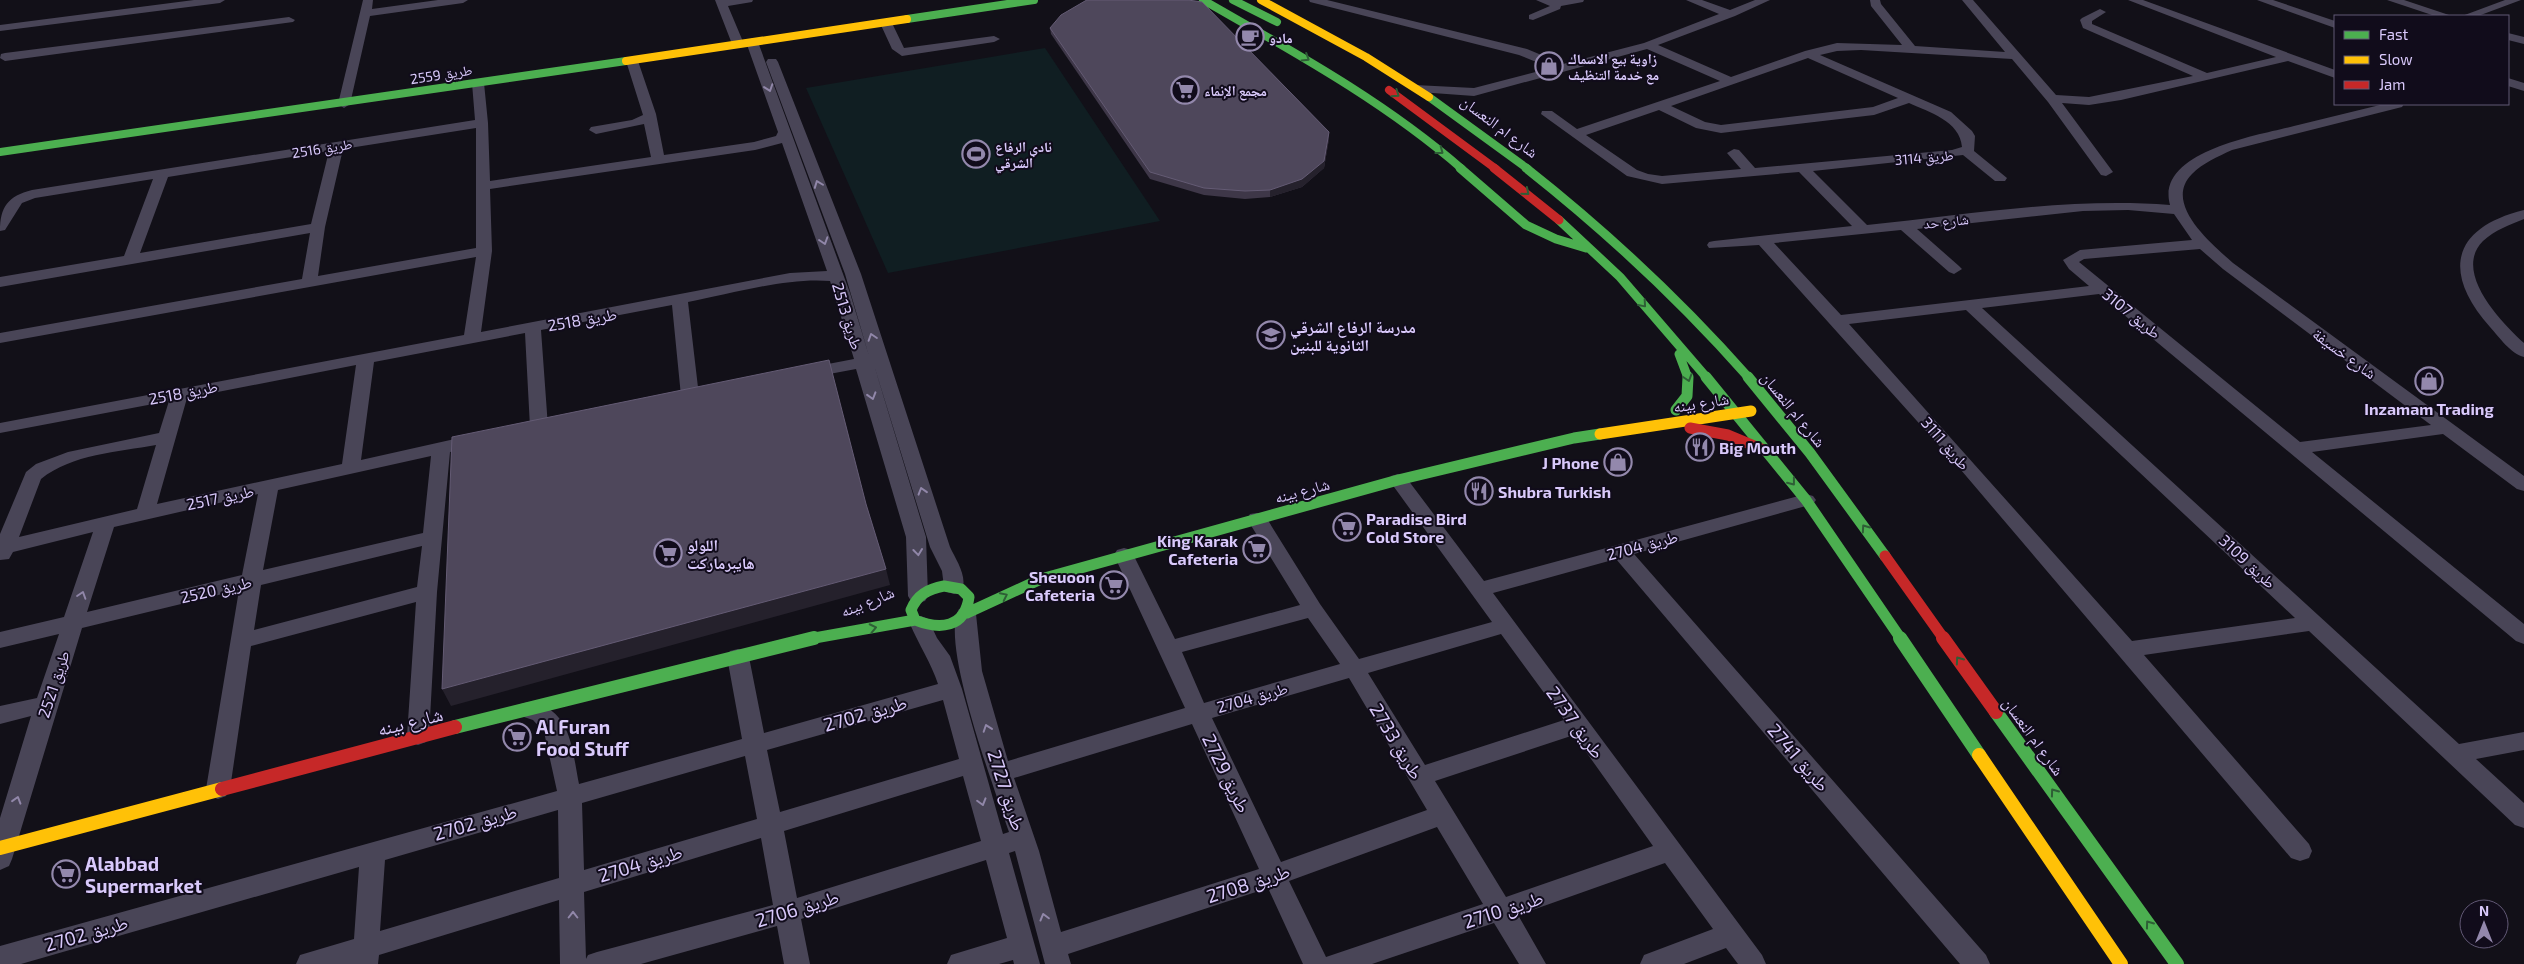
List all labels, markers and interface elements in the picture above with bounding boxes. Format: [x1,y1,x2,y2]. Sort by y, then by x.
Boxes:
legend [2334,15,2509,105]
cafe icon: مادو [1235,22,1265,52]
text: Fast [2379,25,2409,43]
place label: مادو [1269,29,1293,46]
place label: زاوية بيع الاسماك مع خدمة التنظيف [1568,50,1659,85]
text: Slow [2379,50,2413,68]
shop icon: زاوية بيع الاسماك مع خدمة التنظيف [1534,51,1564,81]
one-way arrow [1301,52,1310,62]
street label: طريق 2559 [409,61,474,89]
supermarket icon: مجمع الإنماء [1170,75,1200,105]
text: Jam [2379,75,2405,93]
place label: مجمع الإنماء [1204,82,1267,101]
one-way arrow [763,83,773,92]
one-way arrow [1390,88,1400,97]
street label: شارع ام النعسان [1456,91,1542,163]
street label: طريق 2516 [291,135,354,163]
place label: نادي الرفاع الشرقي [995,138,1052,174]
sports icon: نادي الرفاع الشرقي [961,139,991,169]
one-way arrow [1434,145,1443,153]
street label: طريق 3114 [1894,146,1954,170]
one-way arrow [814,180,824,189]
one-way arrow [1520,186,1529,194]
street label: شارع حد [1923,210,1970,234]
one-way arrow [818,236,828,245]
street label: طريق 2513 [827,280,867,352]
street label: طريق 3107 [2098,284,2165,344]
one-way arrow [1637,298,1646,307]
street label: طريق 2518 [546,304,618,336]
place label: مدرسة الرفاع الشرقي الثانوية للبنين [1290,317,1416,355]
school or university icon: مدرسة الرفاع الشرقي الثانوية للبنين [1256,320,1286,350]
street label: شارع خسيفة [2308,324,2380,384]
one-way arrow [867,333,877,342]
shop icon: Inzamam Trading [2414,366,2444,396]
street label: شارع ام النعسان [1756,367,1830,452]
one-way arrow [1682,373,1692,382]
street label: طريق 2518 [147,376,220,410]
street label: شارع بينه [1672,388,1730,418]
one-way arrow [866,391,876,400]
place label: Inzamam Trading [2364,399,2494,418]
street label: طريق 3111 [1916,412,1974,475]
restaurant icon: Big Mouth [1685,432,1715,462]
place label: Big Mouth [1719,438,1796,457]
shop icon: J Phone [1603,447,1633,477]
place label: J Phone [1542,453,1599,472]
street label: شارع بينه [1272,474,1332,508]
restaurant icon: Shubra Turkish [1464,476,1494,506]
one-way arrow [1787,476,1795,485]
street label: طريق 2517 [185,481,256,515]
place label: Shubra Turkish [1498,482,1611,501]
one-way arrow [918,488,928,496]
place label: Paradise Bird Cold Store [1366,509,1467,546]
supermarket icon: Paradise Bird Cold Store [1332,512,1362,542]
one-way arrow [1862,524,1871,534]
street label: طريق 2704 [1604,526,1680,566]
street label: طريق 3109 [2214,530,2280,593]
place label: King Karak Cafeteria [1157,531,1238,568]
supermarket icon: King Karak Cafeteria [1242,534,1272,564]
place label: اللولو هايبرماركت [687,535,755,572]
supermarket icon: اللولو هايبرماركت [653,538,683,568]
one-way arrow [912,548,923,556]
place label: Sheuoon Cafeteria [1025,567,1095,604]
supermarket icon: Sheuoon Cafeteria [1099,570,1129,600]
street label: طريق 2520 [179,572,254,608]
street label: شارع بينه [837,582,897,622]
one-way arrow [76,591,86,600]
one-way arrow [999,592,1008,603]
one-way arrow [869,623,877,634]
street label: طريق 2521 [33,648,75,721]
one-way arrow [1956,657,1965,666]
street label: طريق 2704 [1214,678,1290,718]
street label: طريق 2737 [1541,681,1610,763]
street label: طريق 2702 [821,690,910,737]
street label: شارع ام النعسان [1998,693,2069,780]
street label: طريق 2733 [1364,699,1429,784]
street label: شارع بينه [375,702,445,741]
place label: Al Furan Food Stuff [536,715,629,760]
street label: طريق 2741 [1762,718,1835,796]
supermarket icon: Al Furan Food Stuff [502,722,532,752]
one-way arrow [983,725,993,733]
street label: طريق 2729 [1197,730,1256,817]
street label: طريق 2727 [982,747,1031,834]
one-way arrow [2051,789,2060,798]
one-way arrow [12,797,22,805]
one-way arrow [976,797,987,806]
street label: طريق 2702 [431,799,520,846]
street label: طريق 2704 [595,839,685,888]
place label: Alabbad Supermarket [85,852,202,897]
supermarket icon: Alabbad Supermarket [51,859,81,889]
street label: طريق 2708 [1203,859,1293,908]
street label: طريق 2706 [753,884,842,933]
street label: طريق 2710 [1460,885,1546,934]
north arrow [2459,899,2509,949]
text: N [2479,902,2489,919]
street label: طريق 2702 [42,910,131,957]
one-way arrow [568,911,578,919]
one-way arrow [1039,913,1050,922]
one-way arrow [2146,920,2155,930]

